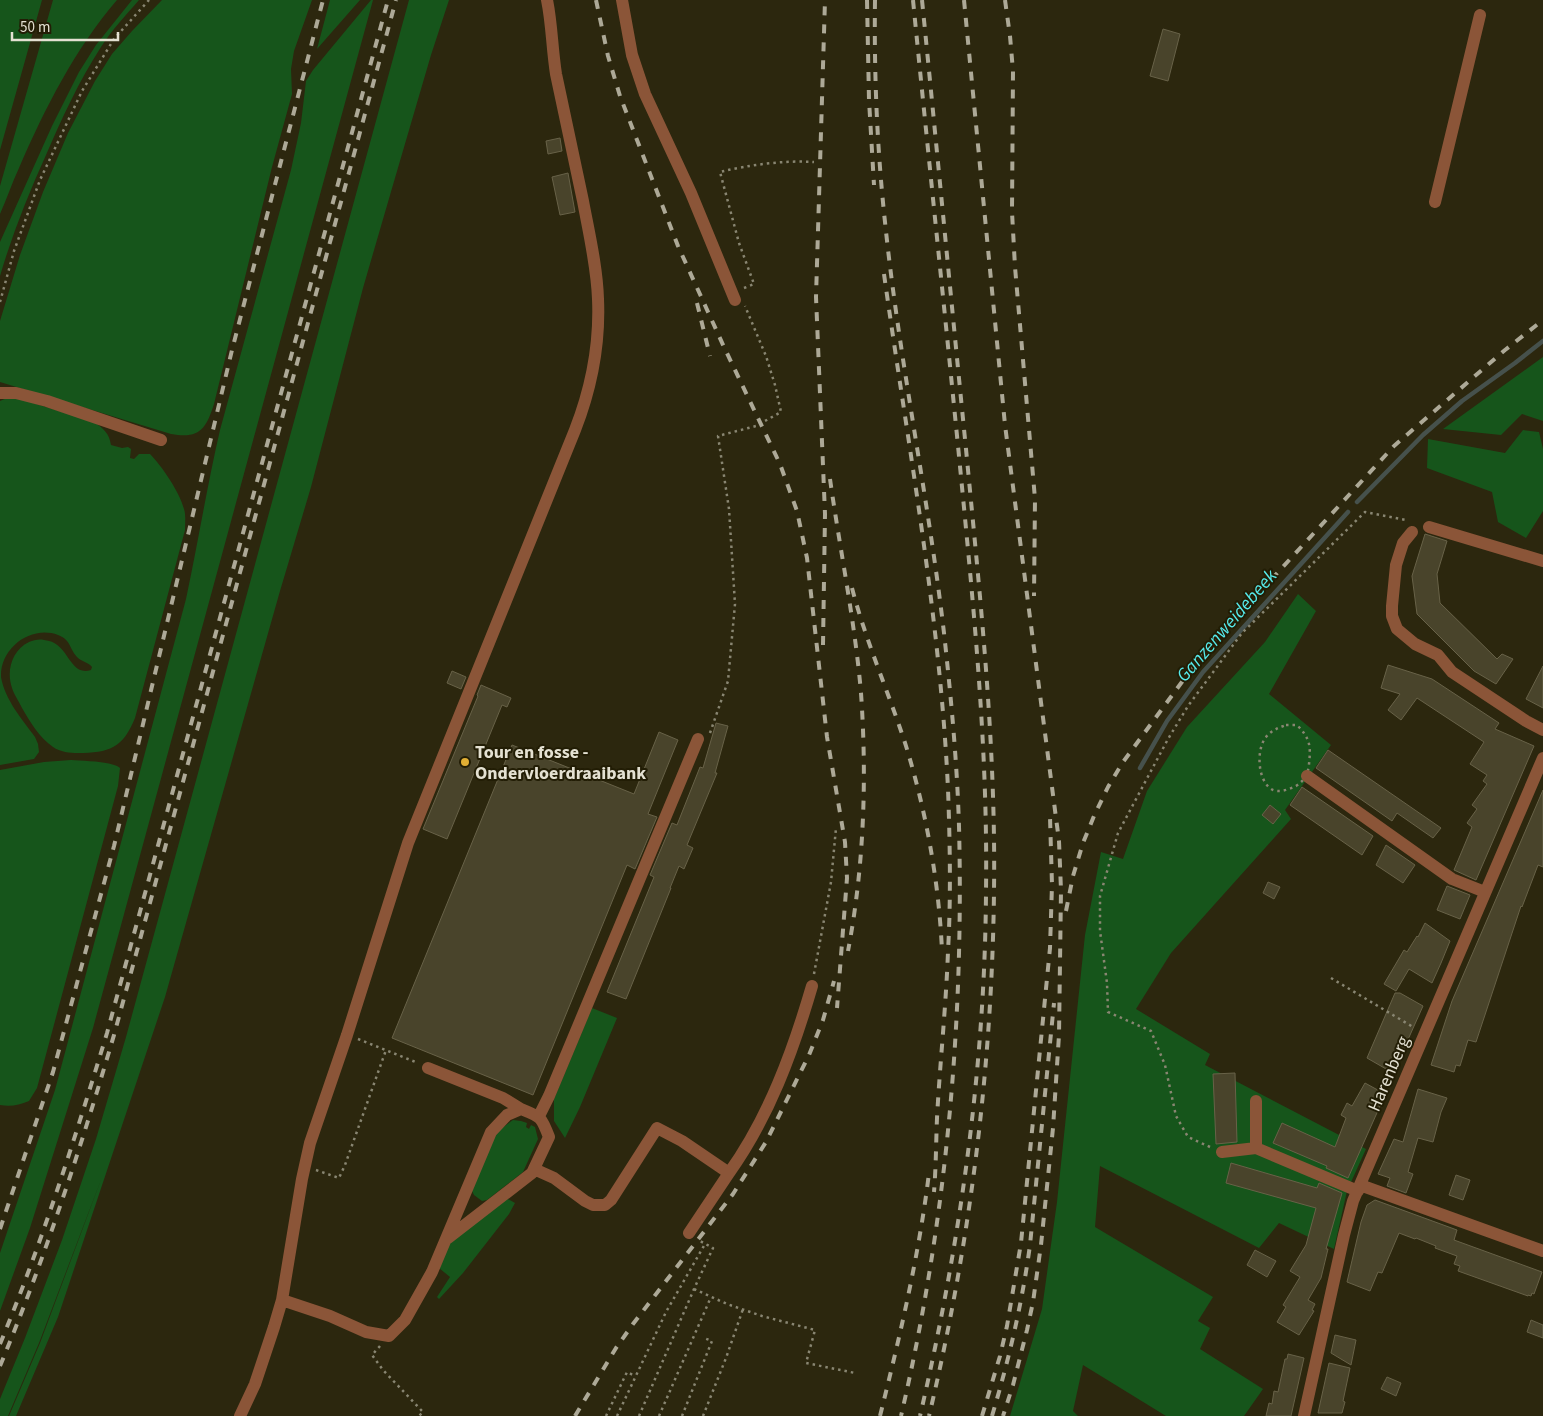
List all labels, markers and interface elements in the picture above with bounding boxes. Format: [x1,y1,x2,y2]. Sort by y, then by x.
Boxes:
scale bar [12,10,119,42]
text: 50 m [20,17,50,38]
water label: Ganzenweidebeek [1170,563,1284,688]
place label: Tour en fosse - Ondervloerdraaibank [475,740,646,786]
marker: Tour en fosse - Ondervloerdraaibank [459,756,471,768]
street label: Harenberg [1362,1032,1416,1116]

